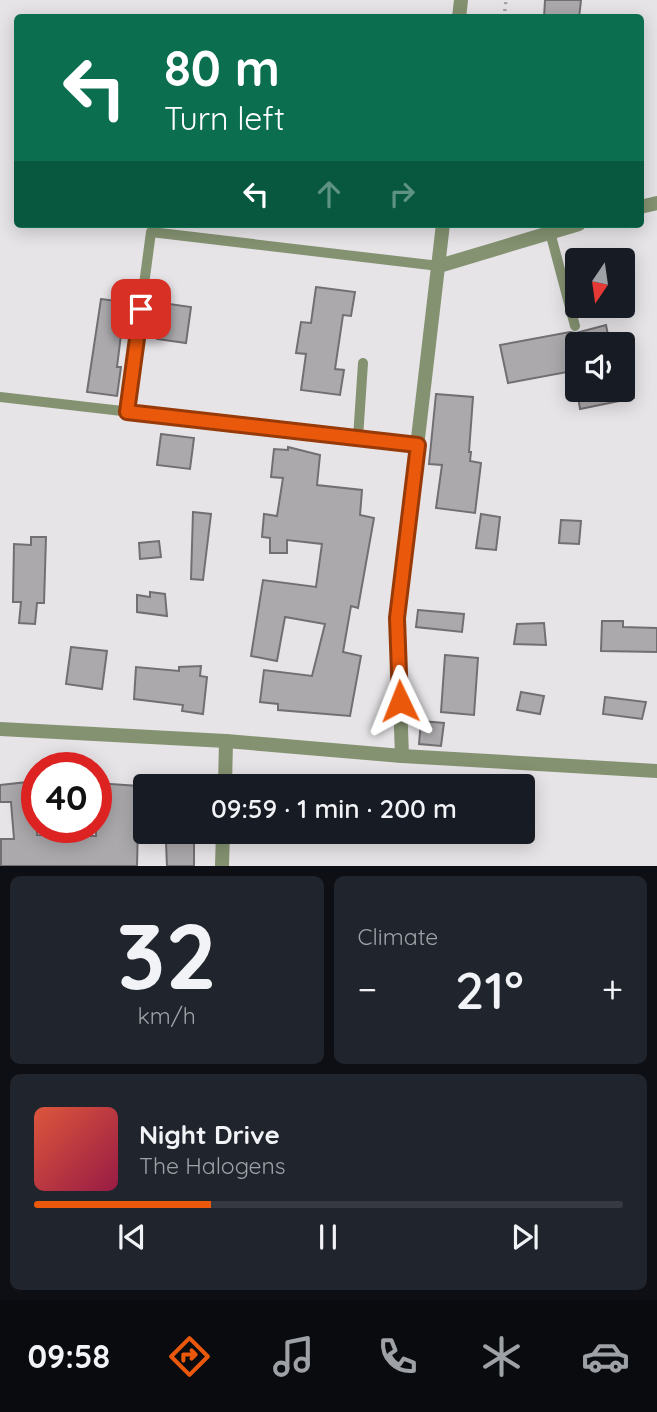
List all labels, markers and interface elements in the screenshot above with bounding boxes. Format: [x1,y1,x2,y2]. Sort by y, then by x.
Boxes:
text: 80 m [164,37,280,98]
icon: left [49,42,140,133]
text: Turn left [164,98,285,138]
icon: left [237,175,275,213]
icon: ahead [310,175,348,213]
icon: right [383,175,421,213]
north arrow [565,248,635,318]
map controls [565,248,635,402]
pin [111,279,171,339]
icon: arrive [122,290,160,328]
button: sound [565,332,635,402]
position arrow [363,664,437,738]
speed limit sign: 40 [21,752,112,843]
text: 09:59 · 1 min · 200 m [211,792,457,825]
text: 32 [116,898,217,1012]
text: Climate [358,922,438,951]
text: 21° [455,957,524,1022]
text: − [358,965,377,1013]
text: + [602,965,623,1013]
text: km/h [138,1001,196,1030]
text: Night Drive [139,1118,280,1151]
text: The Halogens [139,1151,286,1180]
icon: previous [113,1218,151,1256]
icon: pause [309,1218,347,1256]
icon: next [506,1218,544,1256]
icon: directions [165,1332,214,1381]
icon: music [269,1332,318,1381]
icon: phone [373,1332,422,1381]
icon: climate [477,1332,526,1381]
icon: car [581,1332,630,1381]
text: 09:58 [27,1336,110,1376]

